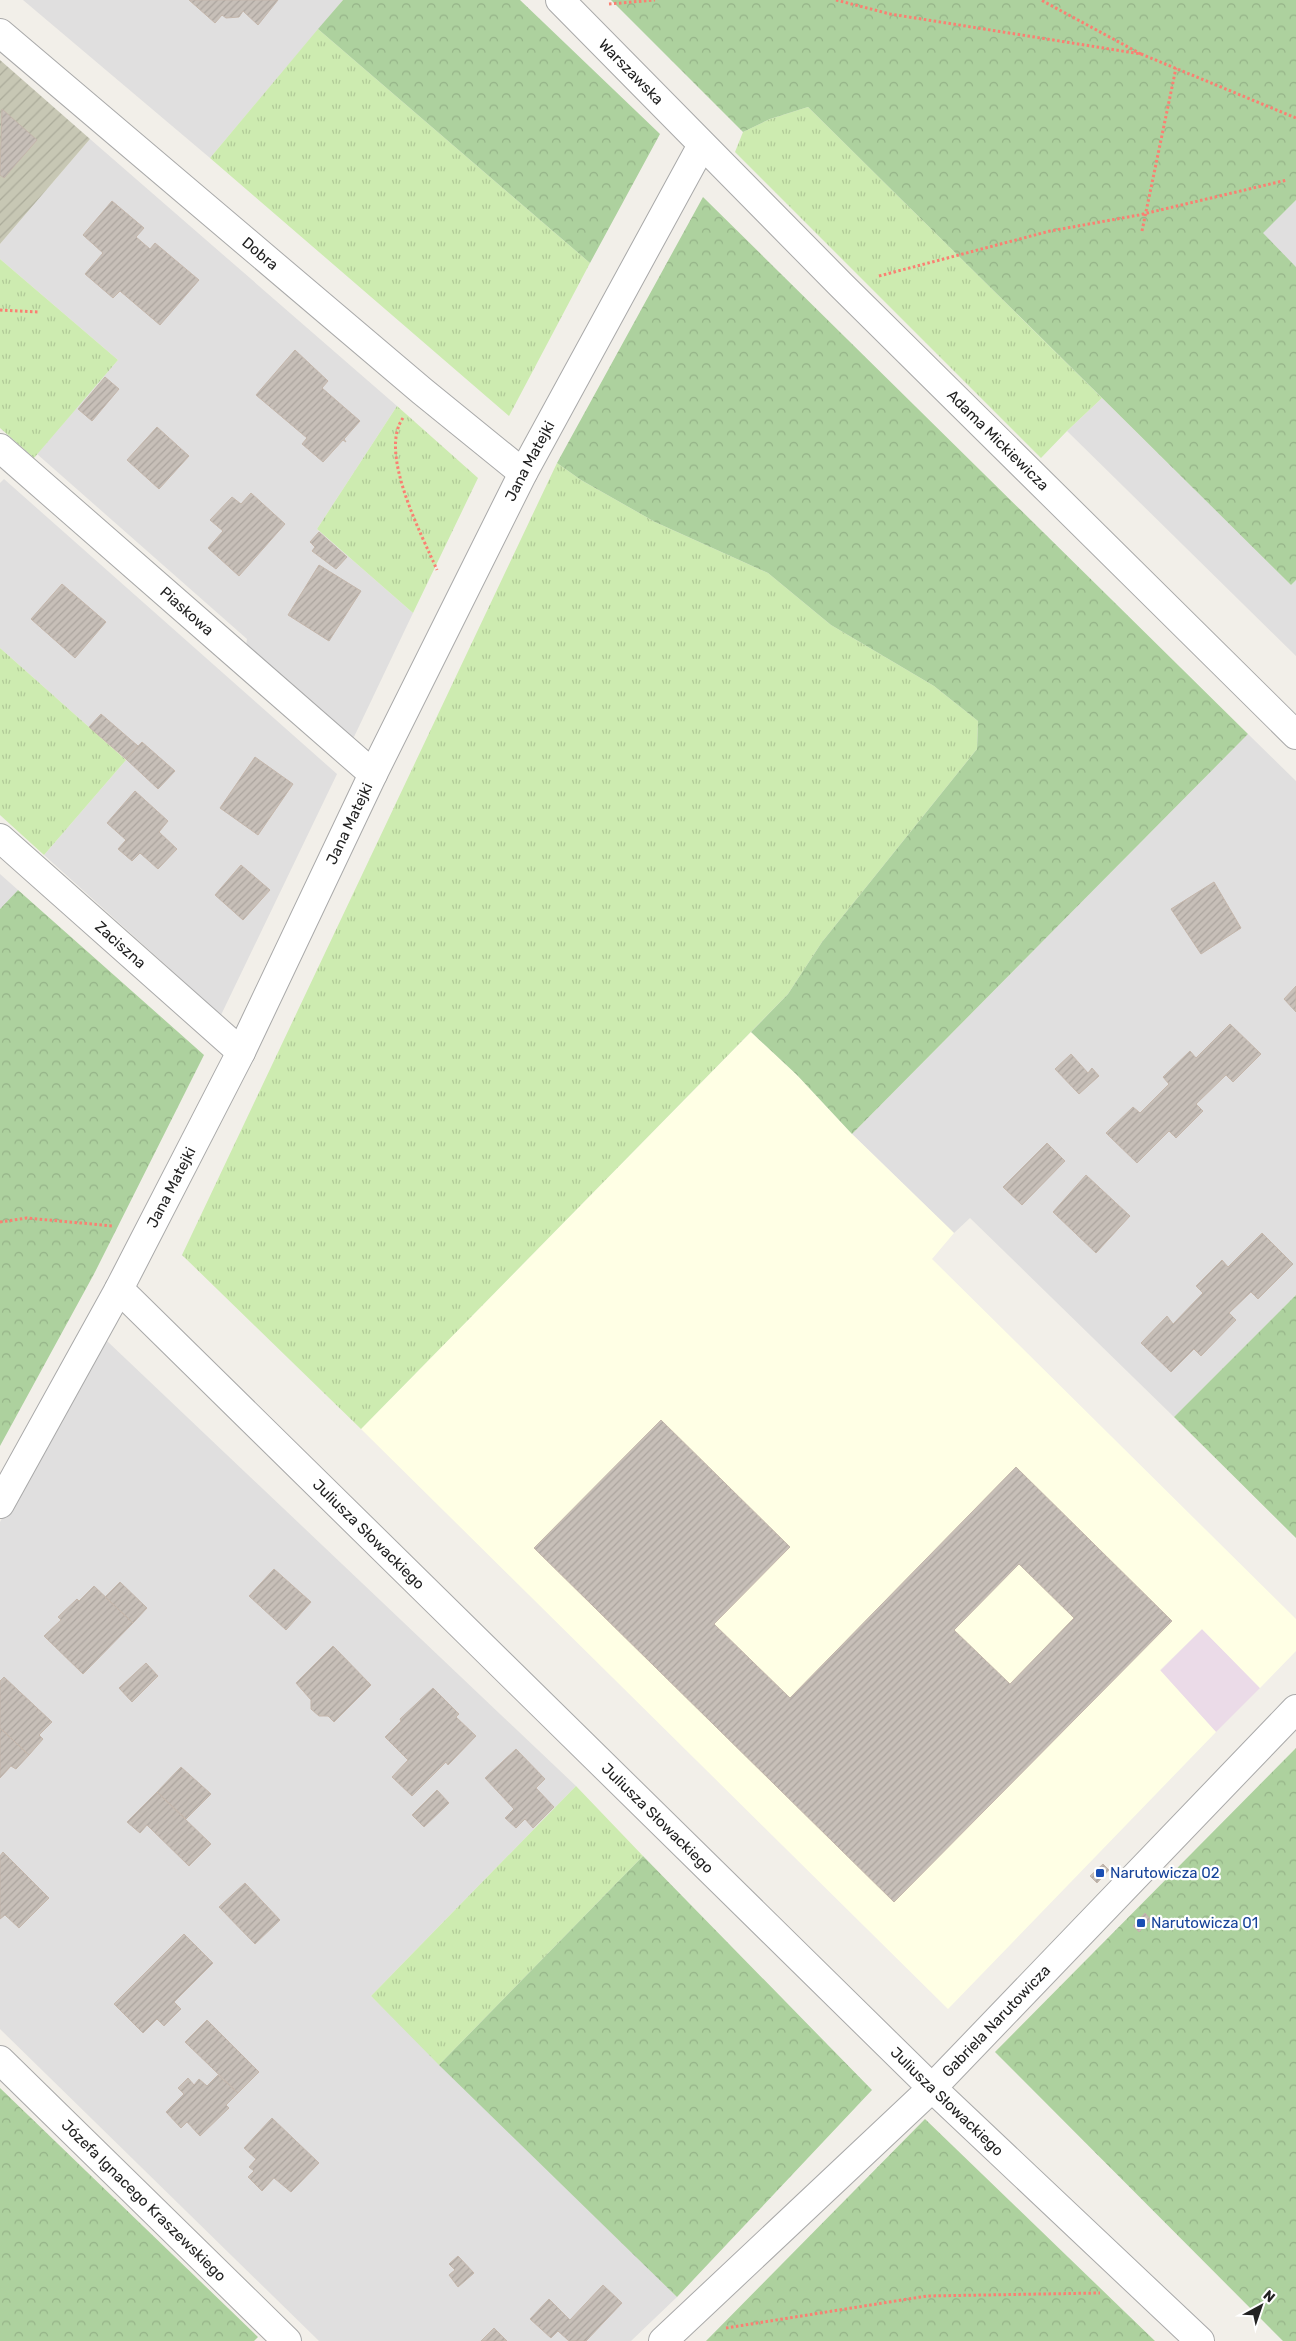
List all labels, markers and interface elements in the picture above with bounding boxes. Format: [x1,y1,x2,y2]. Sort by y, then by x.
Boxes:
street label: Warszawska [595,35,667,108]
street label: Dobra [238,233,282,274]
street label: Adama Mickiewicza [943,386,1053,494]
street label: Jana Matejki [501,418,559,504]
street label: Piaskowa [156,583,217,639]
street label: Jana Matejki [322,780,376,868]
street label: Zaciszna [91,918,150,972]
street label: Jana Matejki [143,1144,200,1231]
street label: Juliusza Słowackiego [309,1475,428,1593]
street label: Juliusza Słowackiego [598,1759,717,1877]
place label: Narutowicza 02 [1110,1864,1220,1882]
marker: Narutowicza 02 [1094,1867,1106,1879]
place label: Narutowicza 01 [1151,1914,1258,1932]
marker: Narutowicza 01 [1135,1917,1147,1929]
street label: Gabriela Narutowicza [938,1961,1054,2081]
street label: Juliusza Słowackiego [887,2043,1007,2160]
street label: Józefa Ignacego Kraszewskiego [58,2116,230,2285]
north arrow [1236,2281,1286,2331]
text: N [1260,2287,1278,2306]

